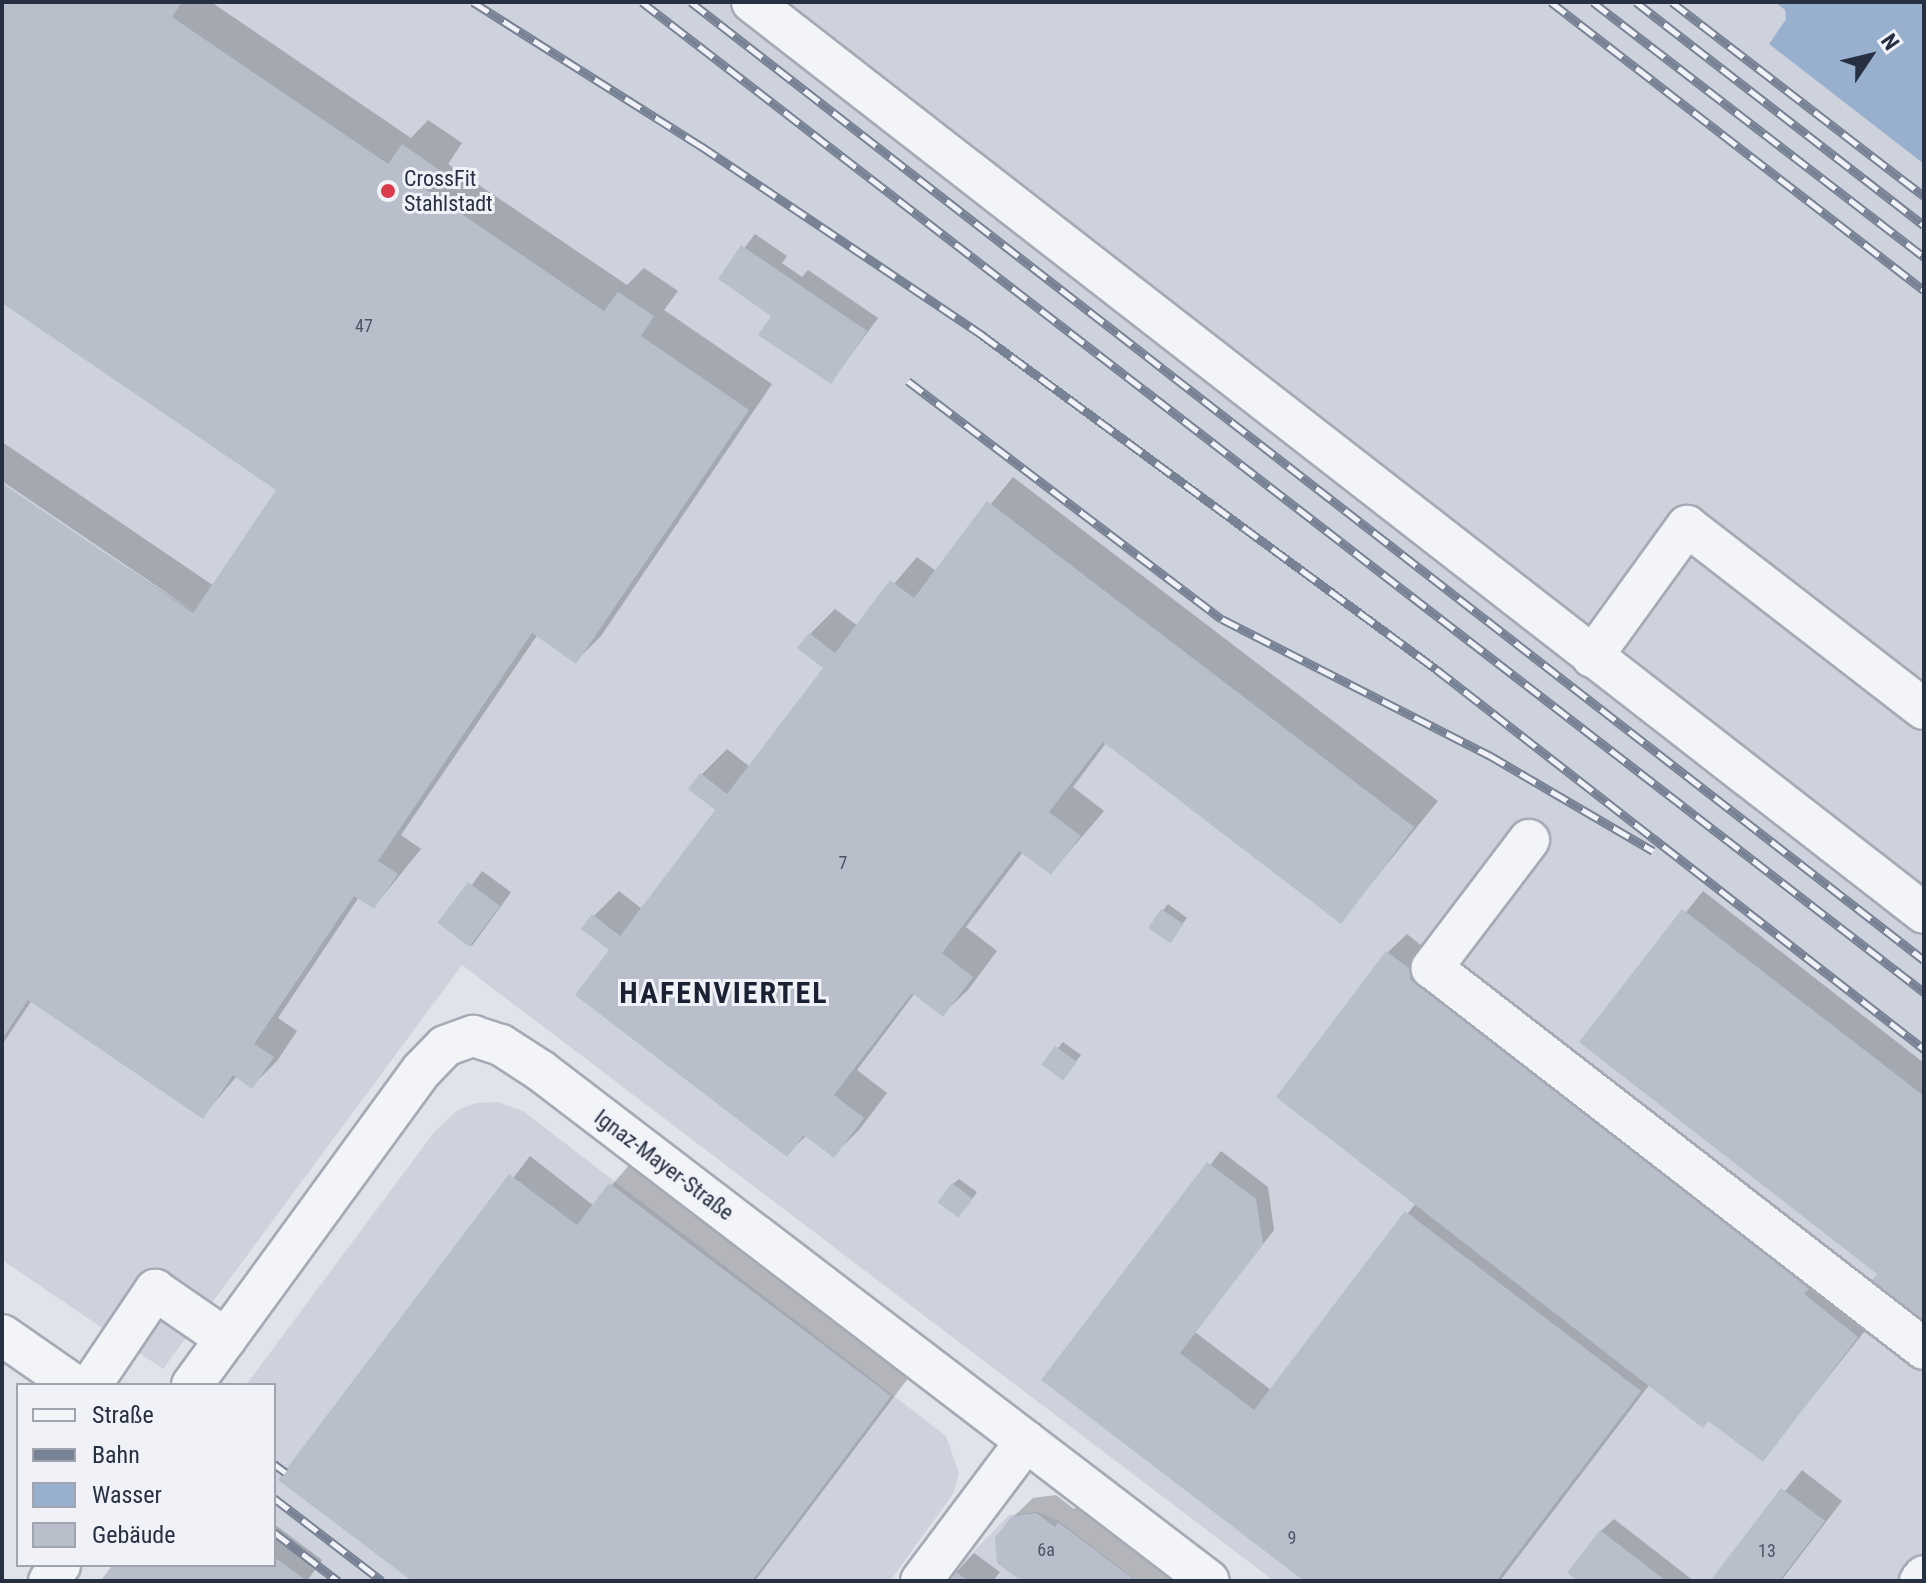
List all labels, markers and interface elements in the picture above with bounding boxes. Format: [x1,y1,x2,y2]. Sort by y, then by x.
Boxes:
north arrow [1830,16,1910,96]
text: N [1876,29,1904,55]
place label: CrossFit Stahlstadt [404,165,493,216]
marker: CrossFit Stahlstadt [379,182,397,200]
house number: 47 [355,315,373,337]
house number: 7 [839,852,847,874]
district label: HAFENVIERTEL [619,975,829,1011]
street label: Ignaz-Mayer-Straße [589,1104,739,1226]
legend [16,1383,276,1567]
text: Straße [92,1401,154,1429]
text: Bahn [92,1441,140,1469]
text: Wasser [92,1481,162,1509]
text: Gebäude [92,1521,176,1549]
house number: 9 [1288,1527,1296,1549]
house number: 6a [1037,1539,1055,1561]
house number: 13 [1758,1540,1776,1562]

